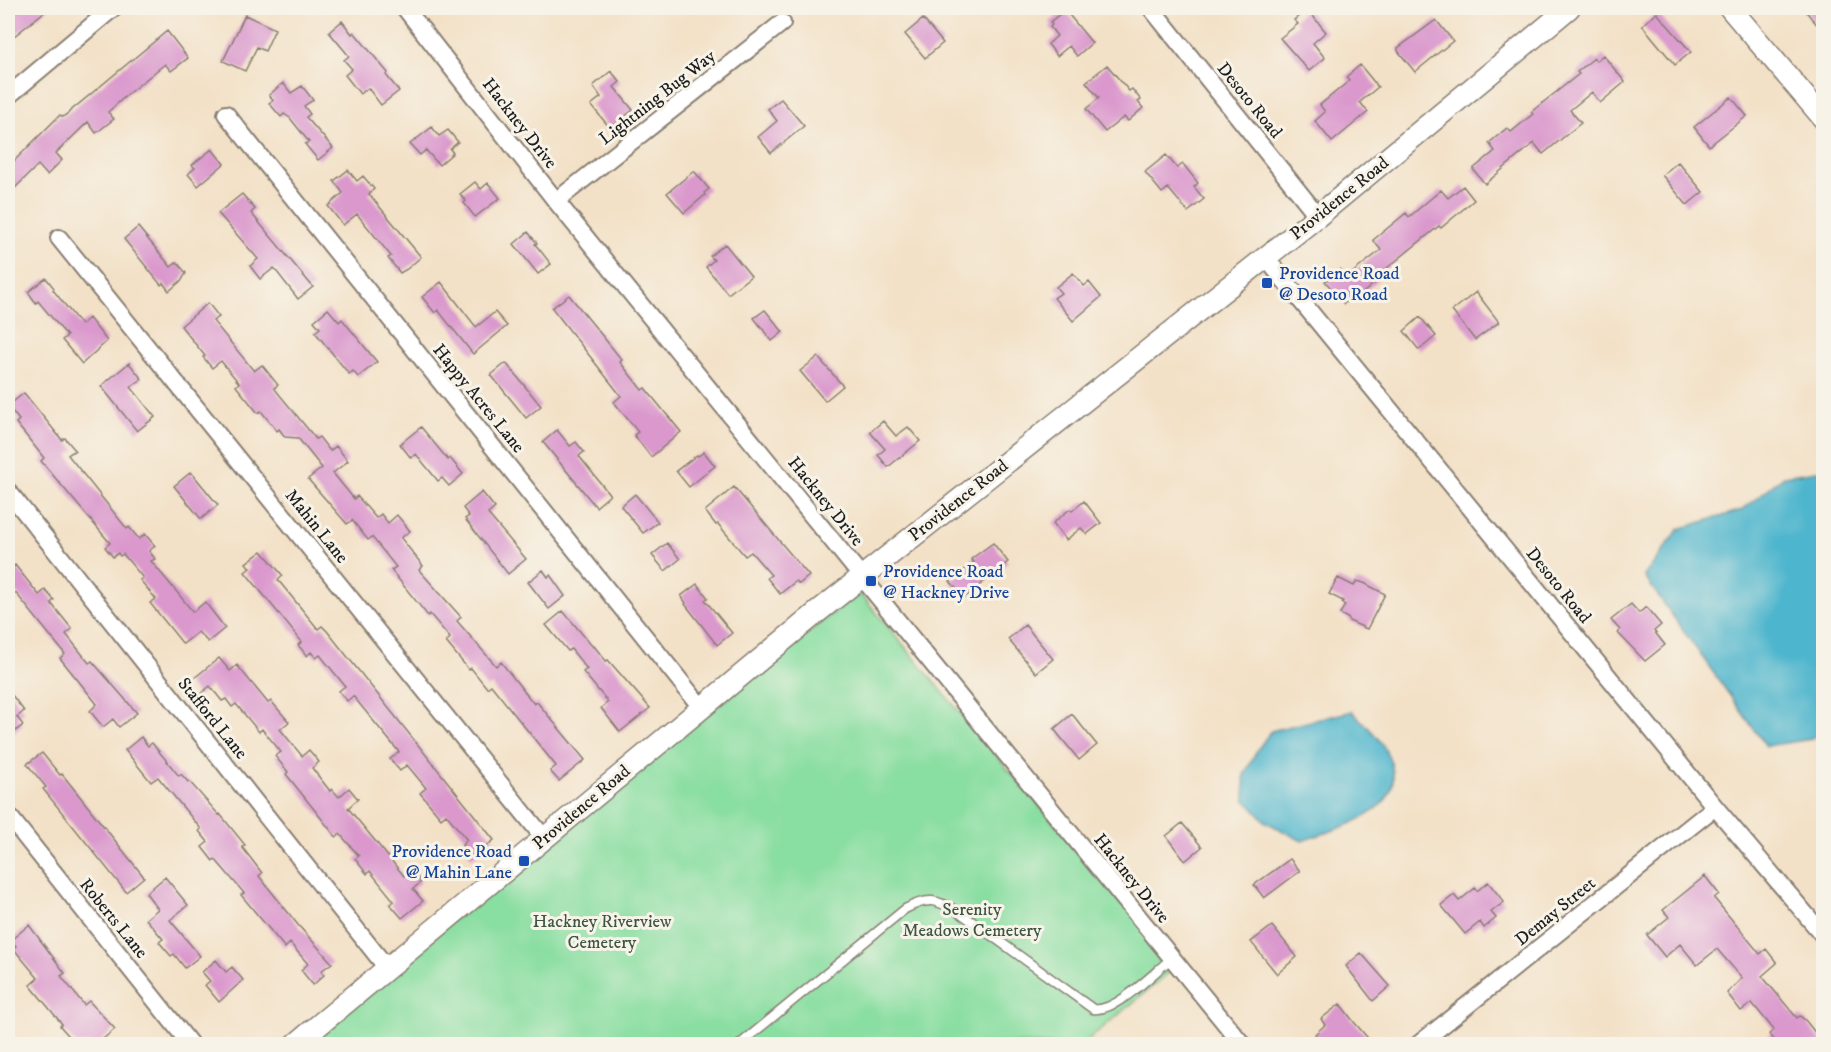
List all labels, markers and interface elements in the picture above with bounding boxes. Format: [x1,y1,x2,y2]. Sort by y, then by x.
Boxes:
street label: Lightning Bug Way [595,45,721,150]
street label: Desoto Road [1212,58,1287,143]
street label: Hackney Drive [477,74,561,173]
street label: Providence Road [1286,152,1393,245]
place label: Providence Road @ Desoto Road [1279,263,1400,306]
marker: Providence Road @ Desoto Road [1260,276,1274,290]
street label: Happy Acres Lane [428,340,529,458]
street label: Hackney Drive [782,452,868,551]
street label: Providence Road [904,455,1013,547]
street label: Mahin Lane [280,485,353,568]
street label: Desoto Road [1521,543,1596,628]
place label: Providence Road @ Hackney Drive [883,561,1009,604]
marker: Providence Road @ Hackney Drive [864,574,878,588]
street label: Stafford Lane [173,673,252,764]
street label: Providence Road [528,761,635,855]
street label: Hackney Drive [1088,829,1174,928]
place label: Providence Road @ Mahin Lane [391,841,512,884]
marker: Providence Road @ Mahin Lane [517,854,531,868]
street label: Demay Street [1511,873,1600,951]
street label: Roberts Lane [74,874,152,963]
park label: Serenity Meadows Cemetery [902,899,1042,942]
park label: Hackney Riverview Cemetery [532,911,672,954]

